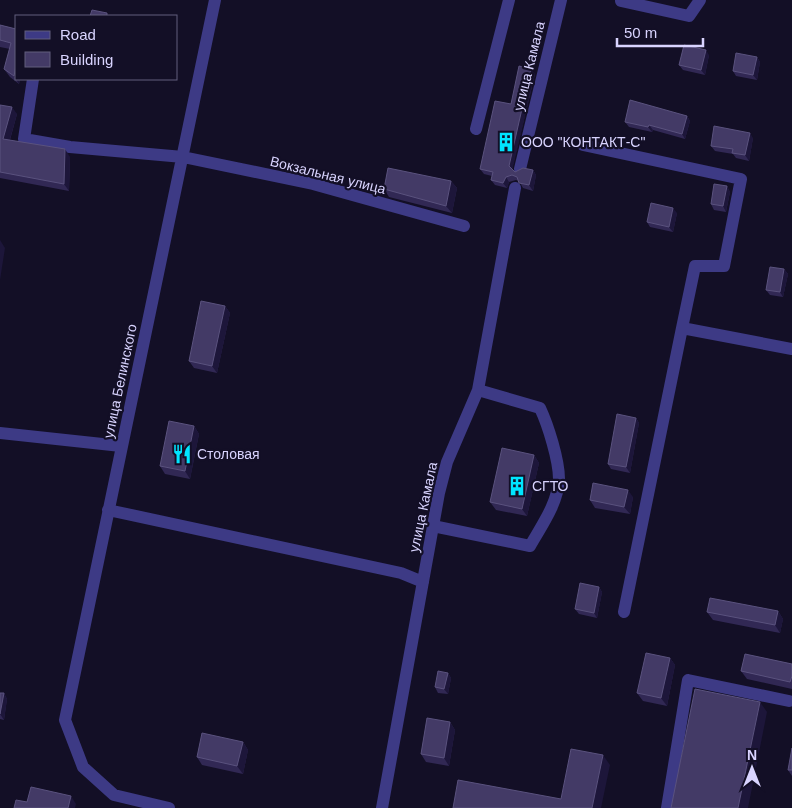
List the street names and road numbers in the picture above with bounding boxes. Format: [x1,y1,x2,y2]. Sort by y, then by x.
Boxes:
street label: улица Камала [510,19,548,112]
street label: Вокзальная улица [269,153,388,197]
street label: улица Белинского [100,322,140,440]
street label: улица Камала [406,460,440,554]

